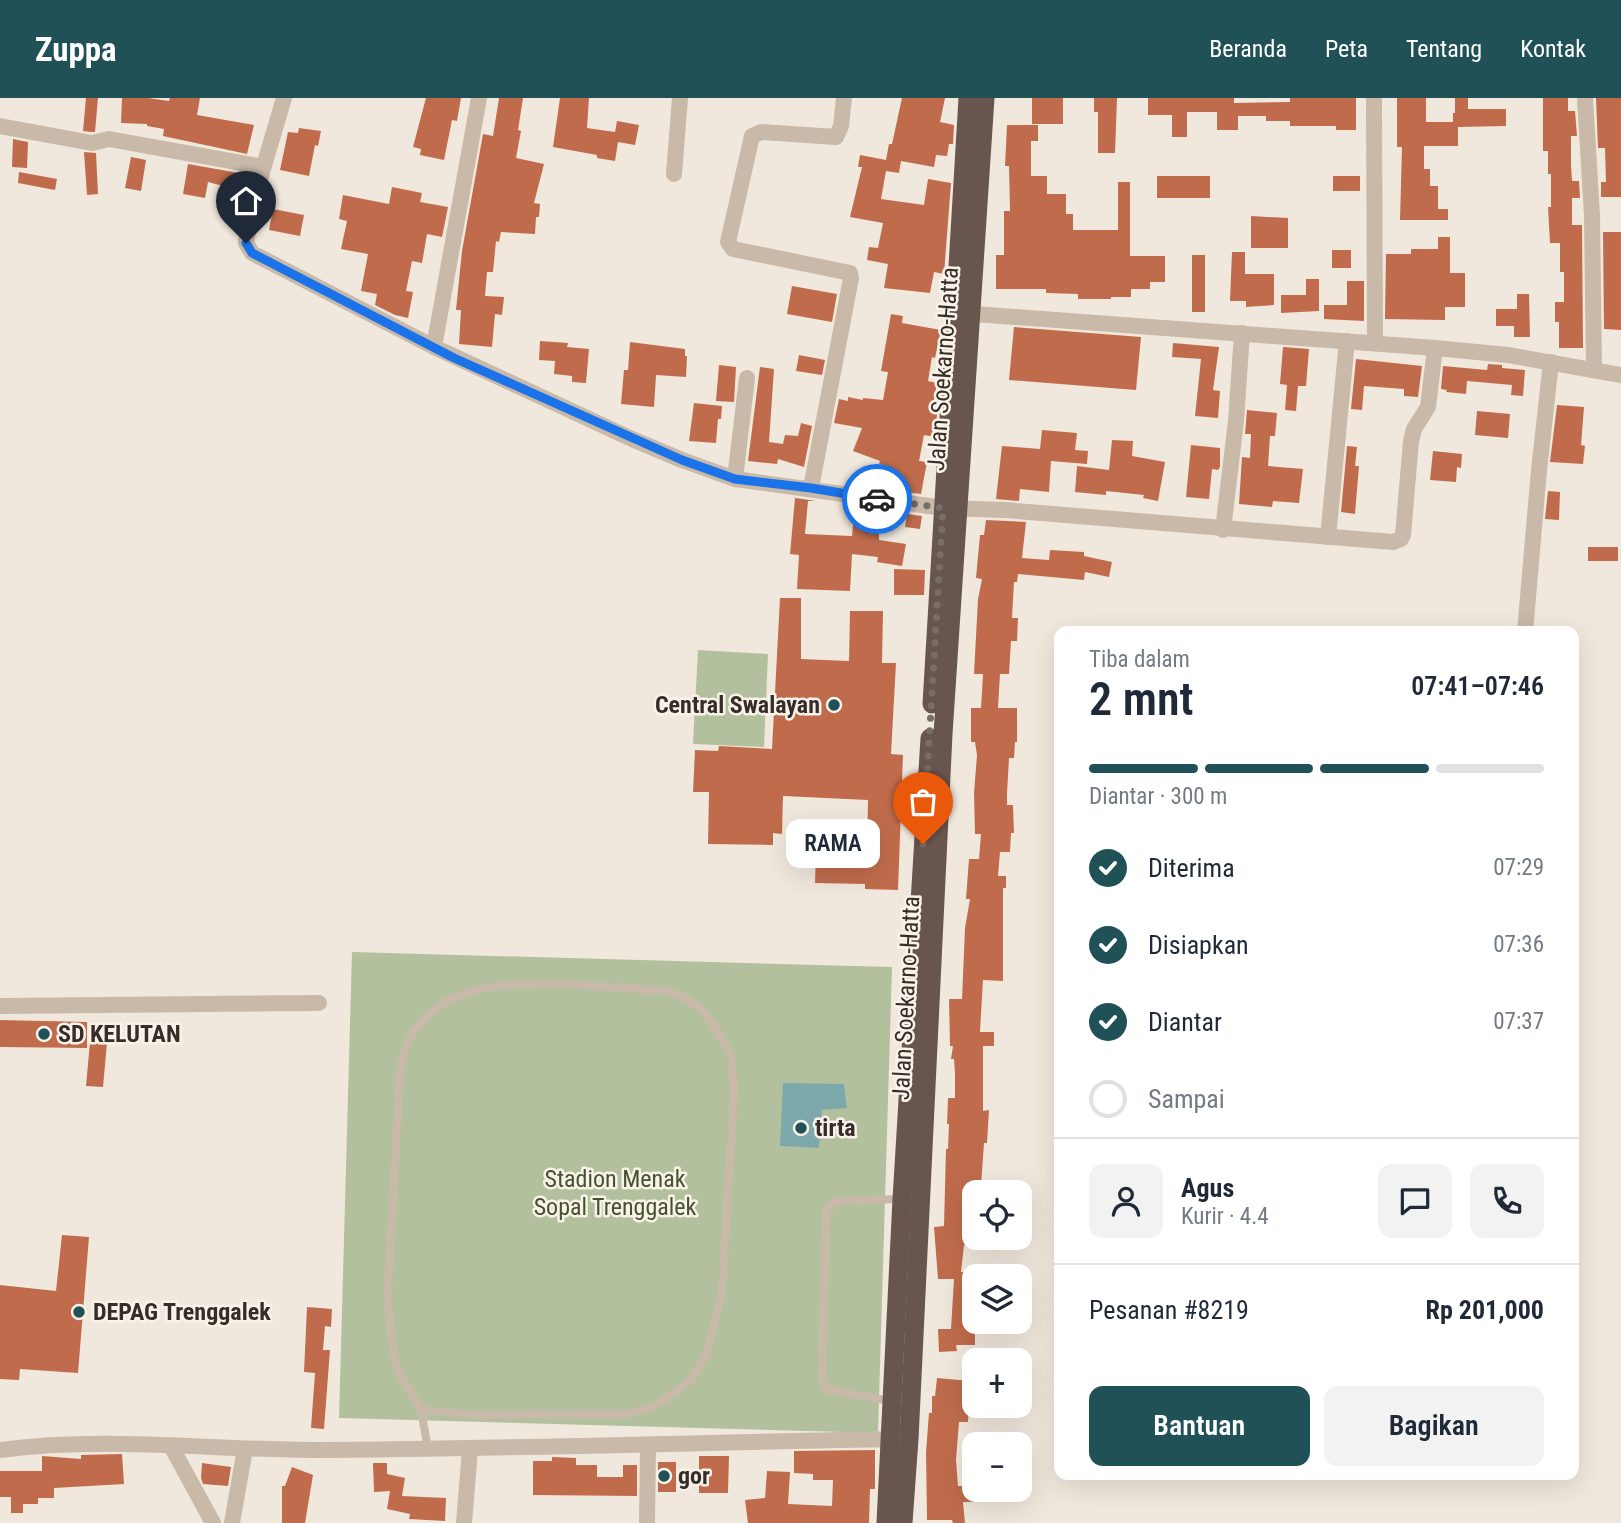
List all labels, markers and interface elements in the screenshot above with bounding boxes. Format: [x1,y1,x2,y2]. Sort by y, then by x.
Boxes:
text: Zuppa [35,30,117,69]
text: Beranda [1209,35,1287,63]
text: Peta [1325,35,1368,63]
text: Tentang [1406,35,1482,63]
text: Kontak [1520,35,1586,63]
pin [216,171,276,243]
icon: home [227,182,265,220]
street label: Jalan Soekarno-Hatta [922,266,964,472]
courier [842,464,912,534]
icon: car [858,480,896,518]
text: Tiba dalam [1089,646,1190,673]
text: 07:41–07:46 [1411,671,1544,701]
text: 2 mnt [1089,672,1194,726]
place label: Central Swalayan [655,691,820,719]
marker: Central Swalayan [826,697,842,713]
pin [893,772,953,844]
icon: bag [904,783,942,821]
text: Diantar · 300 m [1089,783,1227,810]
callout: RAMA [786,820,881,868]
text: RAMA [804,830,862,857]
icon: check [1089,849,1127,887]
text: Diterima [1148,853,1235,883]
text: 07:29 [1493,854,1544,881]
street label: Jalan Soekarno-Hatta [887,895,925,1101]
icon: check [1089,926,1127,964]
text: Disiapkan [1148,930,1249,960]
text: 07:36 [1493,931,1544,958]
icon: check [1089,1003,1127,1041]
text: Diantar [1148,1007,1222,1037]
text: 07:37 [1493,1008,1544,1035]
place label: SD KELUTAN [58,1020,181,1048]
marker: SD KELUTAN [36,1026,52,1042]
text: Sampai [1148,1084,1225,1114]
place label: tirta [815,1114,856,1142]
marker: tirta [793,1120,809,1136]
button: person [1089,1164,1163,1238]
button: chat [1378,1164,1452,1238]
button: phone [1470,1164,1544,1238]
park label: Stadion Menak Sopal Trenggalek [534,1165,697,1221]
text: Agus [1181,1173,1234,1203]
map controls [962,1180,1032,1502]
button: locate [962,1180,1032,1250]
text: Kurir · 4.4 [1181,1203,1269,1230]
button: layers [962,1264,1032,1334]
text: Pesanan #8219 [1089,1295,1249,1325]
text: Rp 201,000 [1426,1295,1544,1325]
place label: DEPAG Trenggalek [93,1298,271,1326]
marker: DEPAG Trenggalek [71,1304,87,1320]
button: + [962,1348,1032,1418]
button: Bantuan [1089,1386,1310,1466]
button: Bagikan [1324,1386,1544,1466]
button: − [962,1432,1032,1502]
place label: gor [678,1462,710,1490]
marker: gor [656,1468,672,1484]

